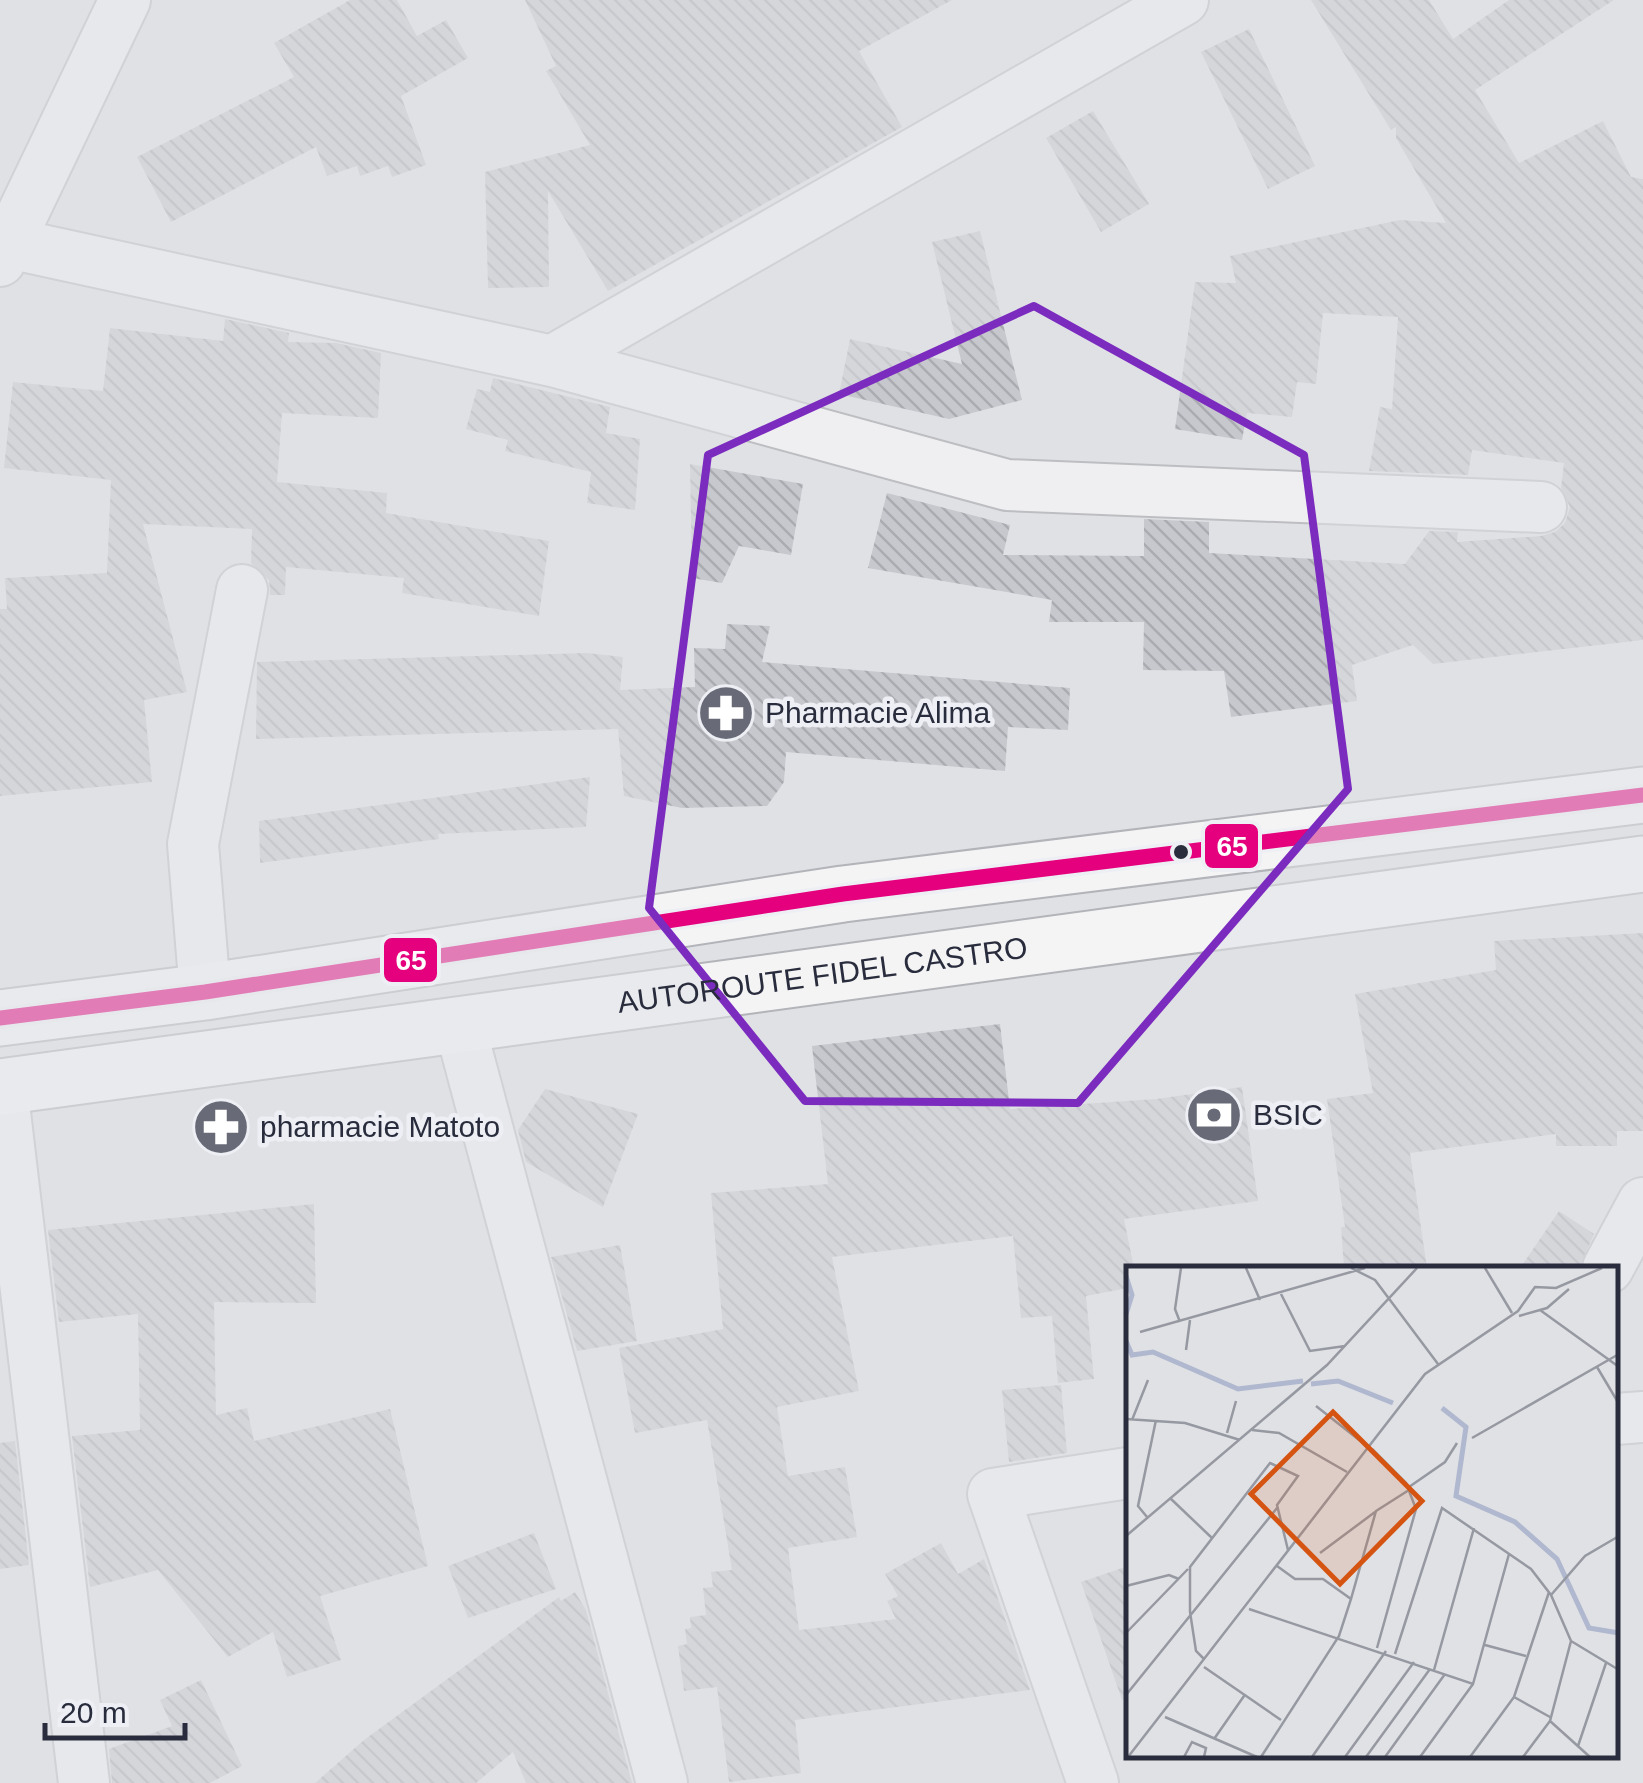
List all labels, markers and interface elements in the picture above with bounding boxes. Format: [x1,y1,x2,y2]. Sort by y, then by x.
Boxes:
pharmacy icon: Pharmacie Alima [696,683,756,743]
place label: Pharmacie Alima [765,696,990,729]
line badge: 65 [1203,822,1260,870]
text: 65 [1216,831,1248,862]
unlabelled marker [1171,842,1191,862]
street label: AUTOROUTE FIDEL CASTRO [615,931,1029,1019]
line badge: 65 [382,936,439,984]
text: 65 [395,945,427,976]
bank icon: BSIC [1184,1085,1244,1145]
pharmacy icon: pharmacie Matoto [191,1097,251,1157]
place label: BSIC [1253,1098,1323,1131]
place label: pharmacie Matoto [260,1110,500,1143]
inset map [1126,1266,1618,1758]
scale bar [45,1678,185,1740]
text: 20 m [60,1696,127,1729]

